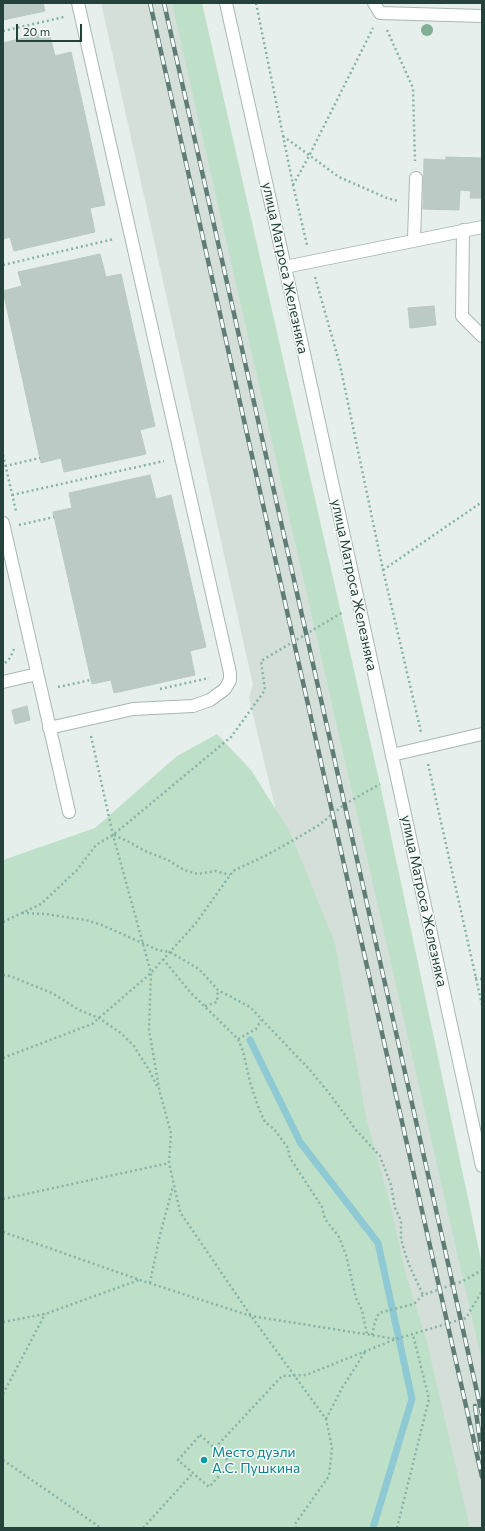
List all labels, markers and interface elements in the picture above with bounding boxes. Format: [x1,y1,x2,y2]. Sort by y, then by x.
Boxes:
scale bar [18,16,84,42]
text: 20 m [23,24,50,38]
street label: улица Матроса Железняка [259,181,311,355]
street label: улица Матроса Железняка [328,498,380,672]
street label: улица Матроса Железняка [398,814,450,988]
place label: Место дуэли А.С. Пушкина [212,1444,300,1476]
marker: Место дуэли А.С. Пушкина [199,1455,209,1465]

